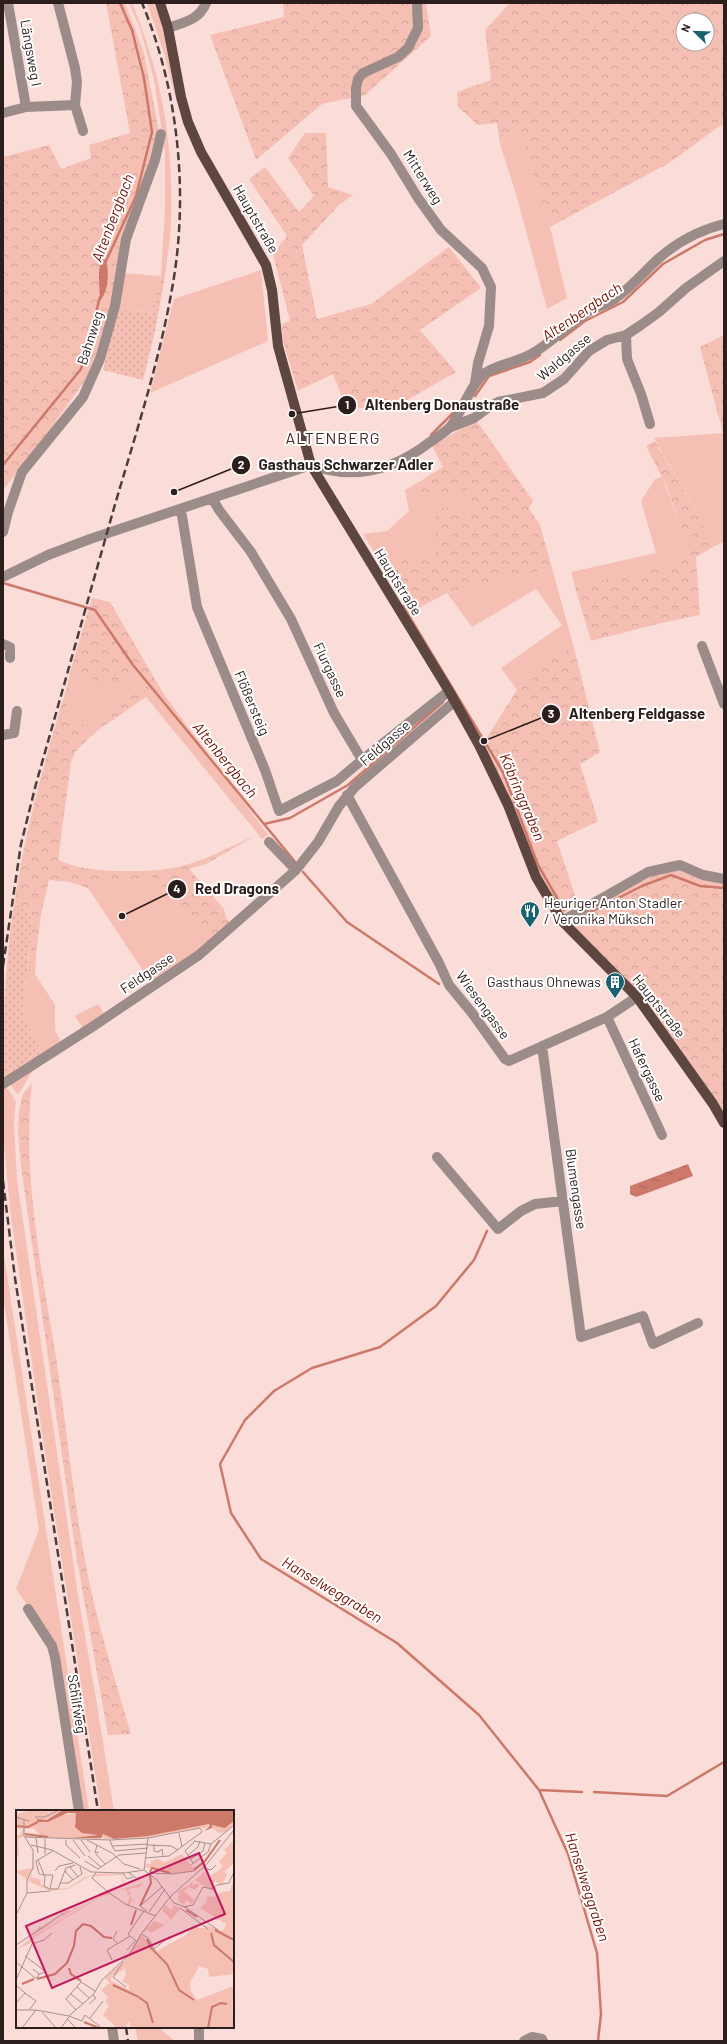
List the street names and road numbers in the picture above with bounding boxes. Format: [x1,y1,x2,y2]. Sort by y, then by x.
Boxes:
street label: Längsweg I [17,18,46,88]
street label: Mitterweg [400,146,447,207]
street label: Hauptstraße [230,182,283,256]
street label: Bahnweg [73,309,106,367]
street label: Waldgasse [533,329,594,384]
street label: Hauptstraße [371,545,426,618]
street label: Flurgasse [310,639,351,700]
street label: Flößersteig [231,668,274,738]
street label: Feldgasse [356,716,413,769]
street label: Feldgasse [117,948,177,997]
street label: Wiesengasse [453,967,514,1042]
street label: Hauptstraße [629,971,689,1041]
street label: Hafergasse [625,1035,670,1104]
street label: Blumengasse [562,1147,591,1230]
street label: Schilfweg [64,1673,91,1735]

